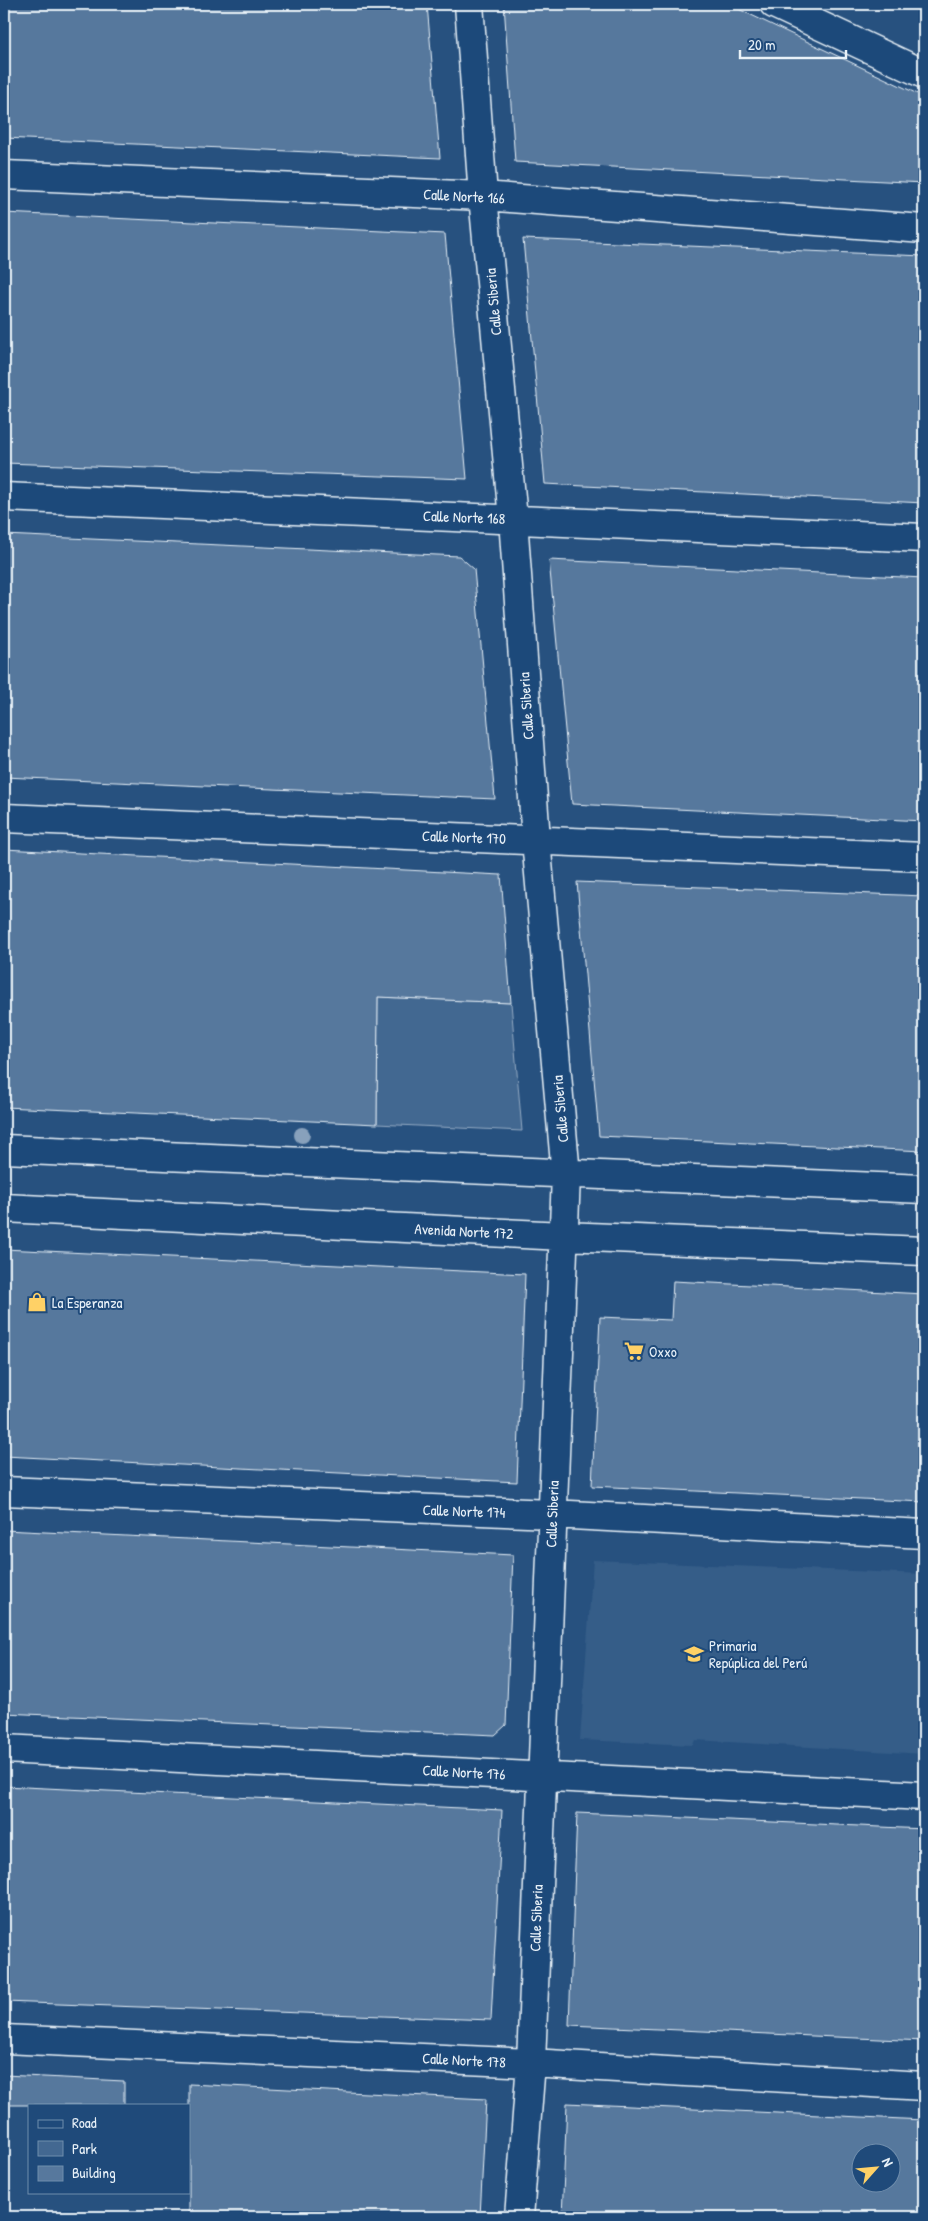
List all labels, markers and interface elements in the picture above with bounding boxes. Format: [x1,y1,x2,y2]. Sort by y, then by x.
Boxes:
scale bar [740,28,847,60]
text: 20 m [748,34,775,55]
street label: Calle Norte 166 [423,183,505,209]
street label: Calle Siberia [480,267,506,336]
street label: Calle Norte 168 [423,505,505,529]
street label: Calle Siberia [513,672,539,740]
street label: Calle Norte 170 [422,825,507,849]
street label: Calle Siberia [547,1074,573,1143]
street label: Avenida Norte 172 [414,1218,514,1244]
shop icon: La Esperanza [26,1291,48,1313]
place label: La Esperanza [52,1292,123,1313]
supermarket icon: Oxxo [623,1340,645,1362]
place label: Oxxo [649,1341,677,1362]
street label: Calle Siberia [540,1480,564,1548]
street label: Calle Norte 174 [422,1499,506,1523]
place label: Primaria Repúplica del Perú [709,1635,807,1673]
school or university icon: Primaria Repúplica del Perú [683,1643,705,1665]
street label: Calle Norte 176 [422,1759,506,1785]
street label: Calle Siberia [524,1884,548,1952]
street label: Calle Norte 178 [422,2047,506,2073]
legend [28,2104,190,2194]
text: Road [72,2112,97,2133]
text: Park [72,2138,97,2159]
north arrow [850,2144,900,2194]
text: N [878,2154,898,2170]
text: Building [72,2162,116,2183]

